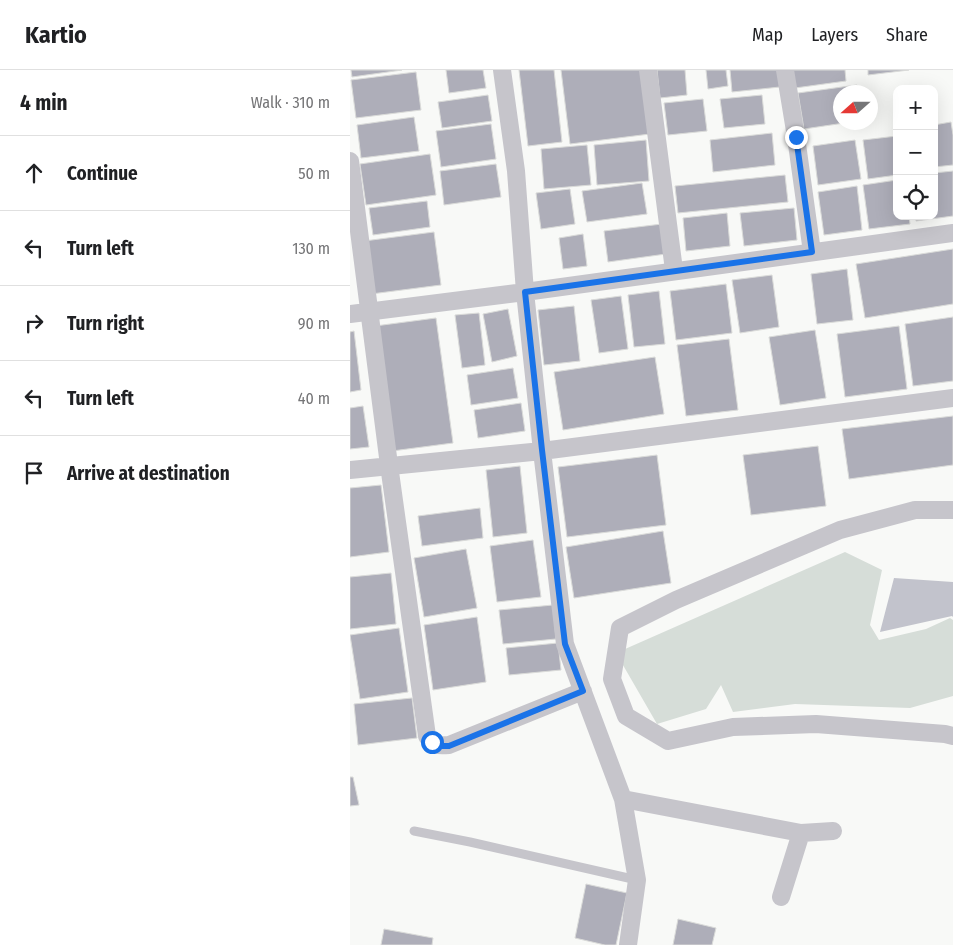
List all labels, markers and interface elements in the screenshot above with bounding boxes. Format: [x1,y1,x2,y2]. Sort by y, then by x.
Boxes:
text: Kartio [25,21,87,49]
text: Map [752,24,783,46]
text: Layers [811,24,858,46]
text: Share [886,24,928,46]
north arrow [833,85,878,130]
map controls [893,85,938,220]
button: + [893,85,938,130]
text: 4 min [20,90,68,116]
text: Walk · 310 m [251,93,330,112]
route end [785,126,808,149]
button: − [893,130,938,175]
icon: ahead [20,159,48,187]
text: Continue [67,162,138,185]
text: 50 m [298,164,330,183]
button: locate [893,175,938,220]
icon: left [20,234,48,262]
text: Turn left [67,237,134,260]
text: 130 m [292,239,330,258]
icon: right [20,309,48,337]
text: Turn right [67,312,144,335]
text: 90 m [298,314,330,333]
icon: left [20,384,48,412]
text: Turn left [67,387,134,410]
text: 40 m [298,389,330,408]
icon: arrive [20,459,48,487]
text: Arrive at destination [67,462,230,485]
route start [421,731,444,754]

